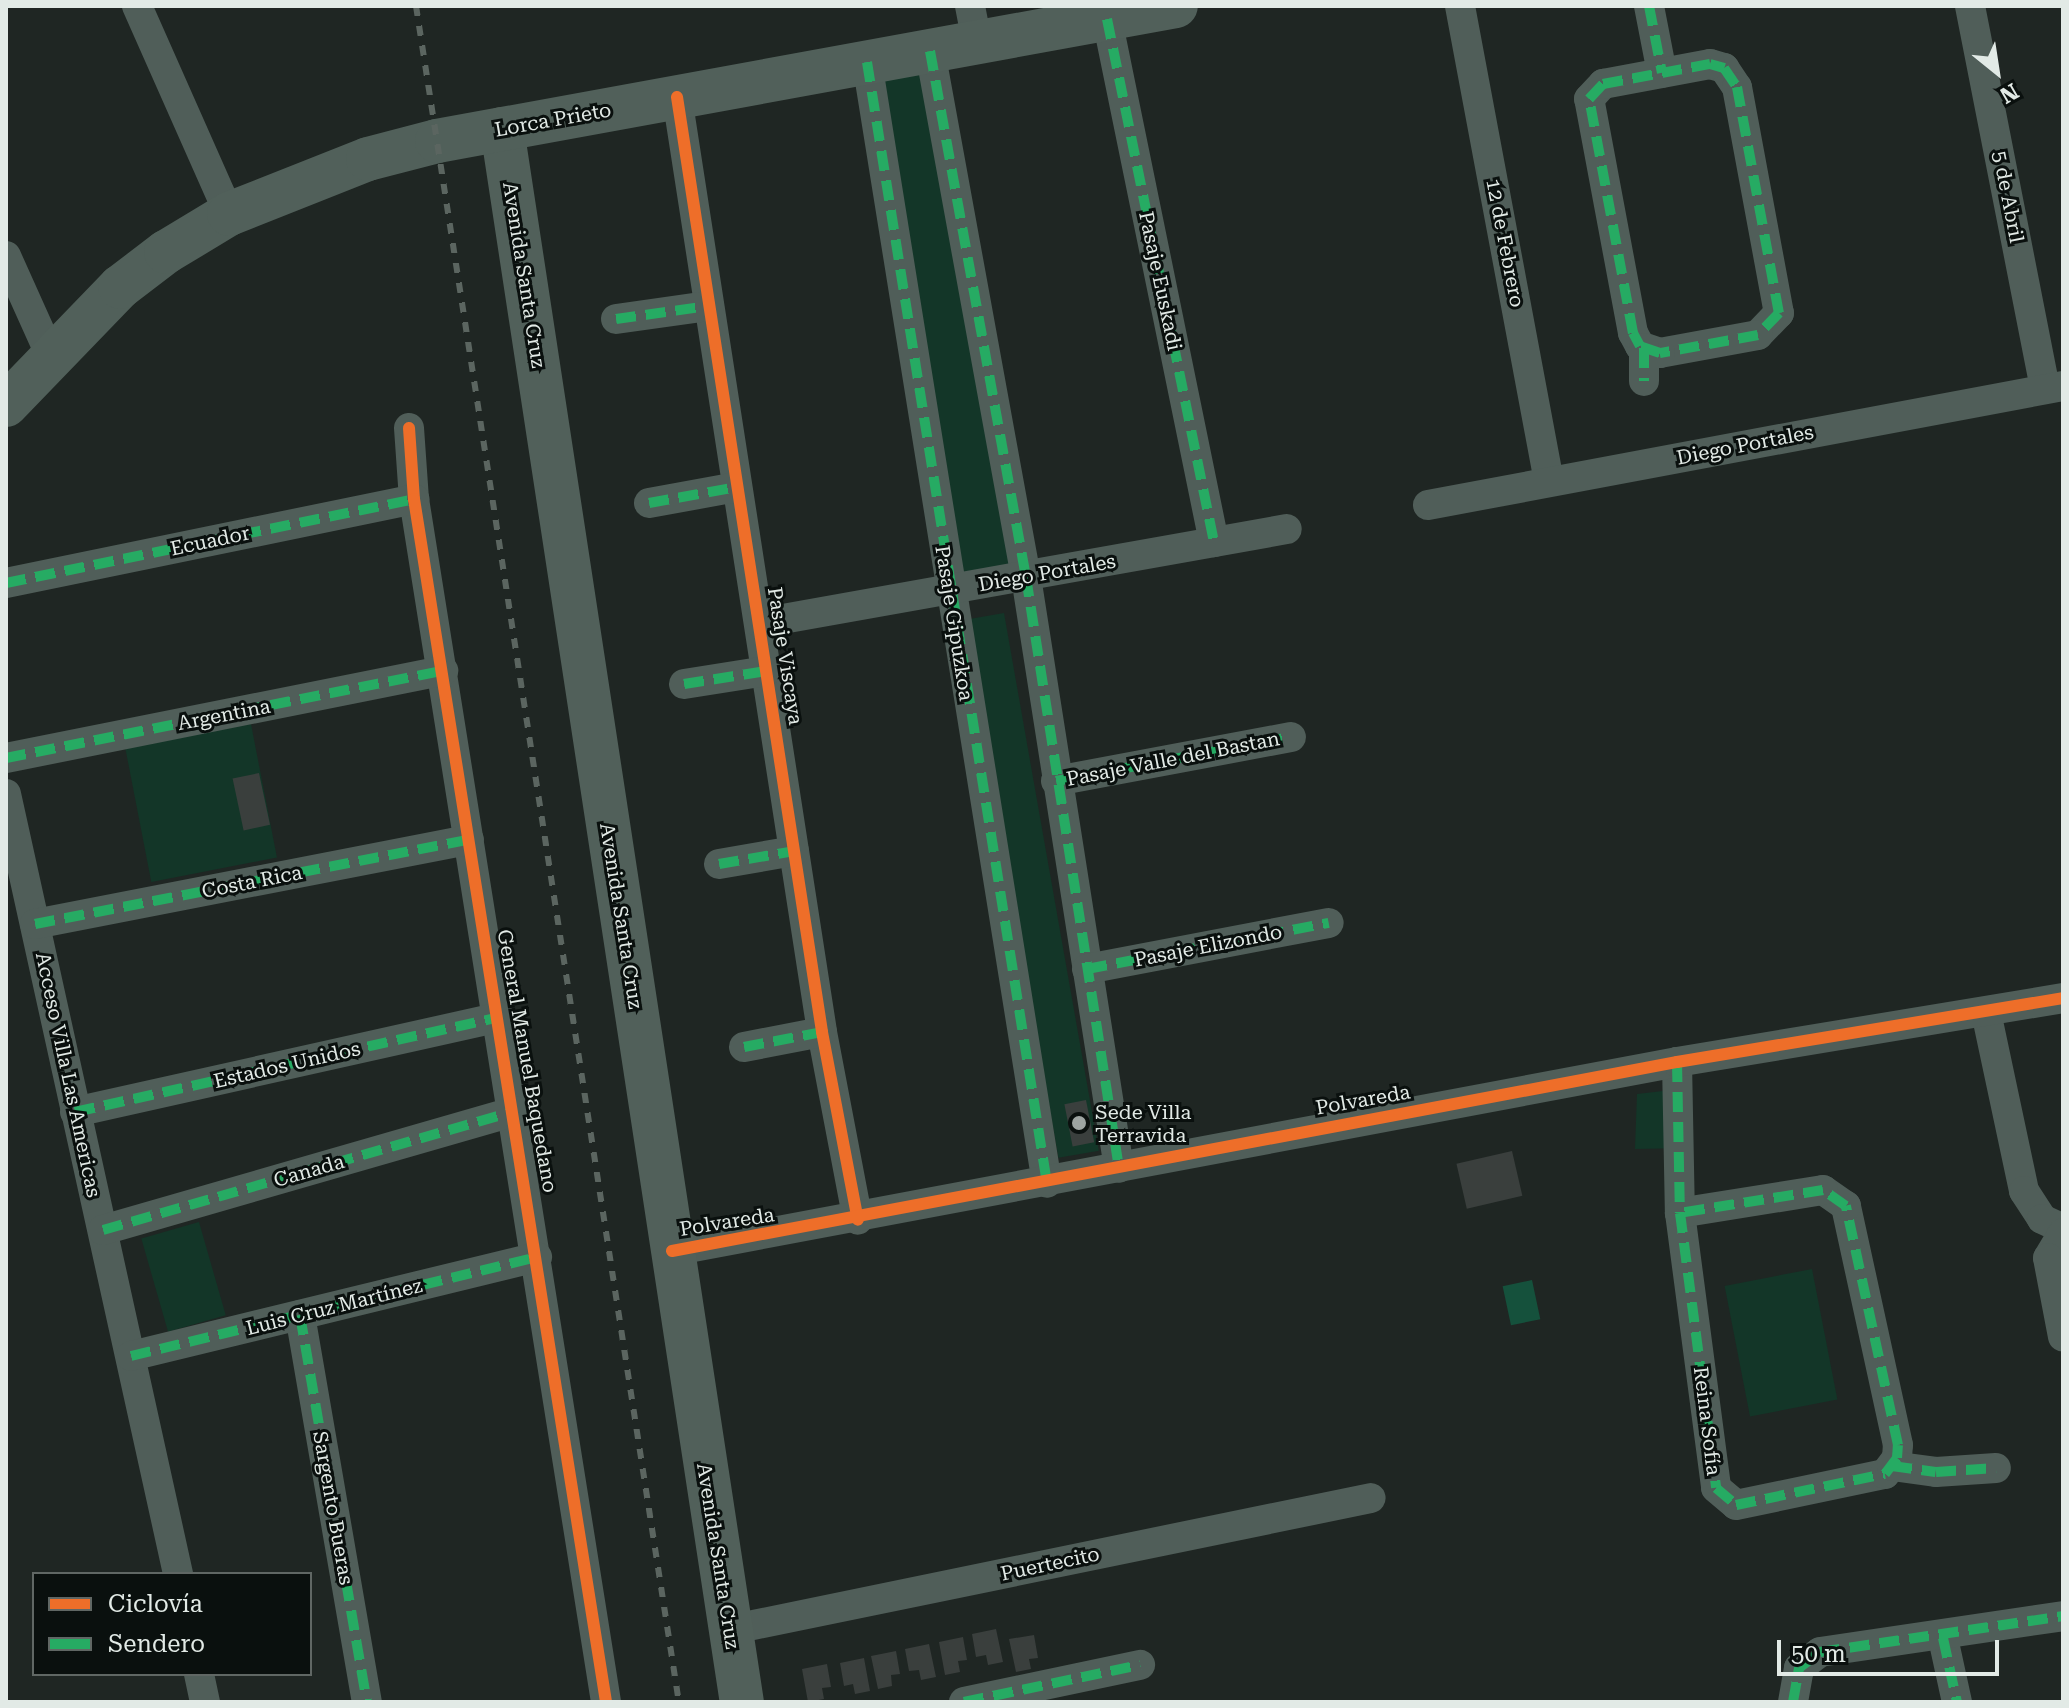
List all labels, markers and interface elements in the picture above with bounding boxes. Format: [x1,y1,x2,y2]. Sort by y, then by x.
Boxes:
north arrow [1957,32,2037,112]
text: N [1996,78,2023,108]
street label: Lorca Prieto [493,98,613,142]
street label: 5 de Abril [1987,149,2029,245]
street label: 12 de Febrero [1481,177,1529,309]
street label: Avenida Santa Cruz [497,180,551,370]
street label: Pasaje Euskadi [1134,209,1186,353]
street label: Diego Portales [1674,420,1816,470]
street label: Ecuador [168,521,252,561]
street label: Pasaje Gipuzkoa [930,543,978,703]
street label: Diego Portales [976,549,1118,597]
street label: Pasaje Viscaya [762,585,808,727]
street label: Argentina [175,694,273,736]
street label: Pasaje Valle del Bastan [1064,727,1282,791]
street label: Avenida Santa Cruz [594,821,648,1011]
street label: Costa Rica [200,861,304,903]
street label: Pasaje Elizondo [1132,920,1284,972]
street label: General Manuel Baquedano [492,928,562,1194]
street label: Acceso Villa Las Americas [30,950,106,1200]
street label: Estados Unidos [211,1036,363,1094]
street label: Polvareda [1314,1080,1412,1120]
place label: Sede Villa Terravida [1095,1100,1191,1147]
marker: Sede Villa Terravida [1070,1114,1088,1132]
street label: Canada [271,1149,347,1193]
street label: Polvareda [678,1203,776,1241]
street label: Luis Cruz Martínez [243,1273,425,1341]
street label: Reina Sofía [1688,1365,1726,1477]
street label: Sargento Bueras [308,1429,358,1587]
street label: Avenida Santa Cruz [691,1461,745,1651]
street label: Puertecito [998,1542,1102,1586]
legend [32,1572,312,1676]
text: Ciclovía [108,1590,203,1618]
scale bar [1781,1624,2003,1674]
text: Sendero [108,1630,205,1658]
text: 50 m [1791,1640,1846,1668]

